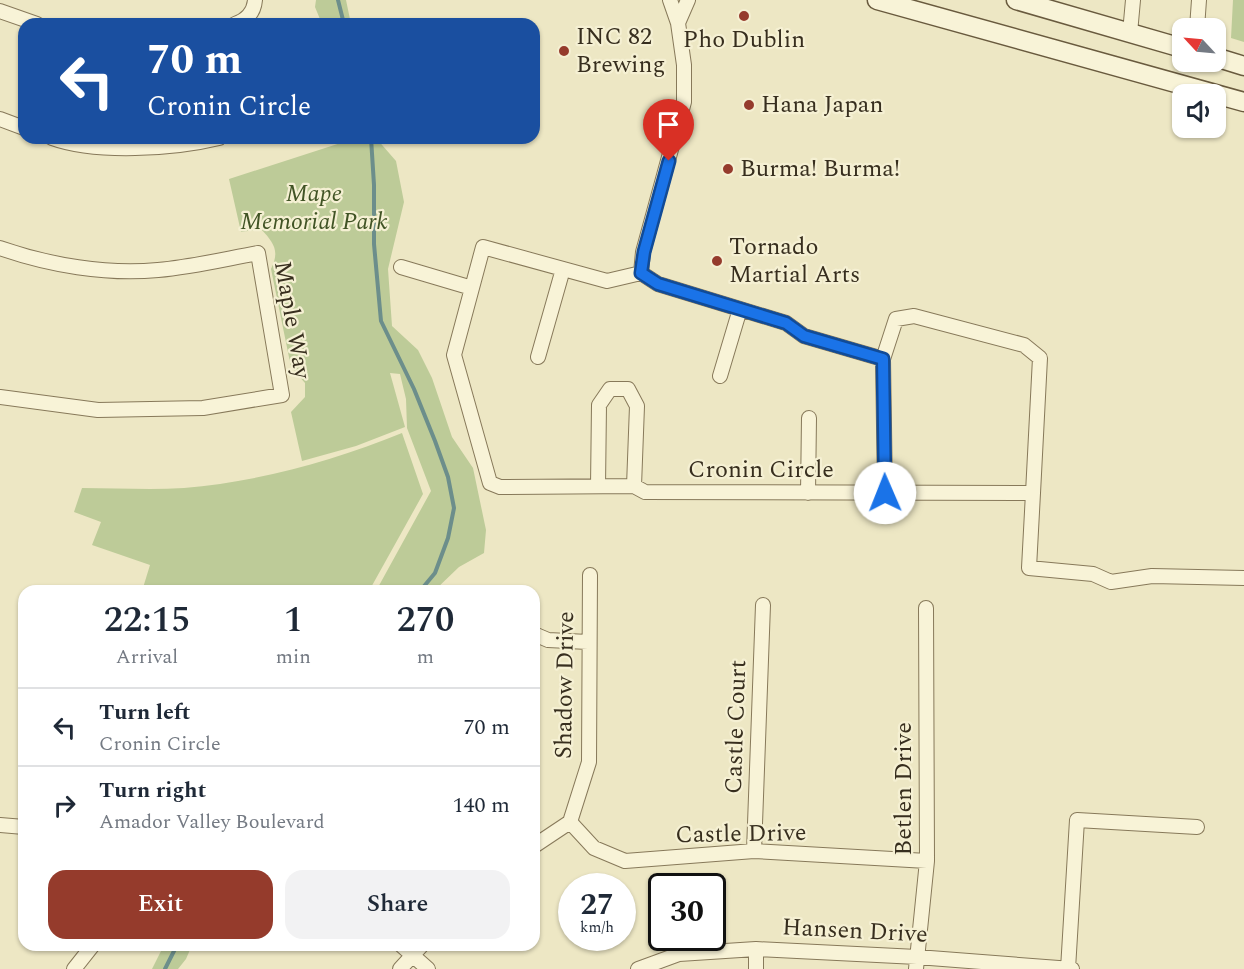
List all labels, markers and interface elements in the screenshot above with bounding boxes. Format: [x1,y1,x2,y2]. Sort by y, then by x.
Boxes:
marker: Pho Dublin [737,9,751,23]
north arrow [1172,18,1226,72]
map controls [1172,18,1226,138]
place label: INC 82 Brewing [576,19,665,83]
place label: Pho Dublin [683,22,805,58]
text: 70 m [147,29,242,92]
icon: left [48,42,126,120]
marker: INC 82 Brewing [557,44,571,58]
button: sound [1172,84,1226,138]
text: Cronin Circle [147,86,311,128]
place label: Hana Japan [761,87,884,123]
marker: Hana Japan [742,98,756,112]
pin [643,99,694,161]
icon: arrive [652,108,685,141]
place label: Burma! Burma! [740,151,900,187]
marker: Burma! Burma! [721,162,735,176]
park label: Mape Memorial Park [240,176,388,240]
place label: Tornado Martial Arts [729,229,860,293]
marker: Tornado Martial Arts [710,254,724,268]
street label: Maple Way [264,258,320,383]
street label: Cronin Circle [688,452,834,488]
position arrow [853,461,917,525]
text: 22:15 [104,593,190,648]
text: 1 [284,593,303,648]
text: 270 [396,593,454,648]
street label: Shadow Drive [546,611,584,759]
text: Arrival [116,642,178,672]
text: min [276,642,311,672]
text: m [417,642,434,672]
street label: Castle Court [716,659,756,795]
text: Turn left [99,696,191,729]
icon: left [48,711,81,744]
text: 70 m [464,711,510,744]
street label: Betlen Drive [886,722,922,856]
text: Cronin Circle [99,729,221,759]
text: Turn right [99,774,206,807]
icon: right [48,789,81,822]
text: 140 m [453,789,510,822]
text: Amador Valley Boulevard [99,807,325,837]
street label: Castle Drive [675,815,807,853]
button: Exit [48,870,273,939]
button: Share [285,870,510,939]
speed limit sign: 30 [648,873,726,951]
text: 27 [580,882,614,928]
street label: Hansen Drive [781,909,929,953]
text: km/h [580,916,614,939]

